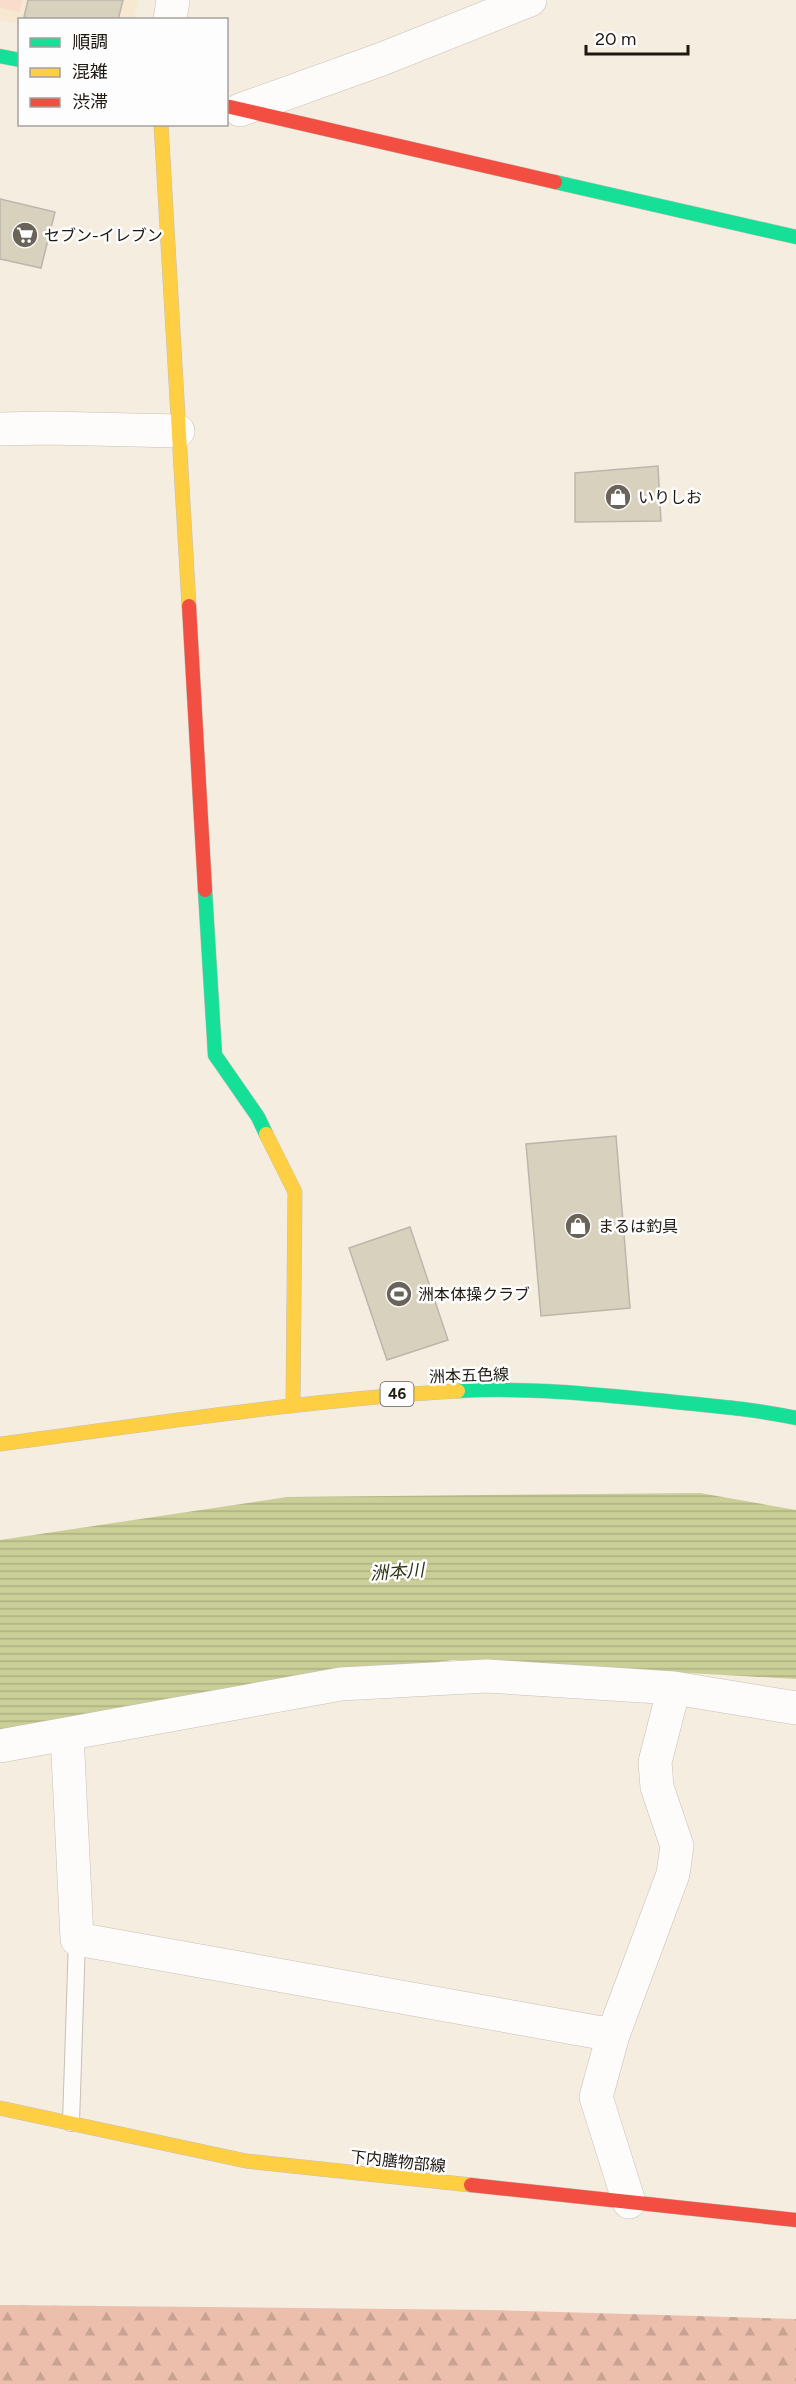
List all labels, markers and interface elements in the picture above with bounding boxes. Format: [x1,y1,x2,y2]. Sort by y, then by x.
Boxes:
legend [18,18,228,126]
scale bar [586,18,688,56]
text: 20 m [595,28,636,50]
text: 順調 [72,31,108,53]
text: 混雑 [72,61,108,83]
text: 渋滞 [72,91,108,113]
supermarket icon: セブン-イレブン [10,220,40,250]
place label: セブン-イレブン [44,226,163,245]
shop icon: いりしお [603,482,633,512]
place label: いりしお [638,488,702,507]
shop icon: まるは釣具 [563,1211,593,1241]
place label: まるは釣具 [598,1217,678,1236]
sports icon: 洲本体操クラブ [384,1279,414,1309]
place label: 洲本体操クラブ [418,1285,530,1304]
street label: 洲本五色線 [429,1365,509,1386]
road number: 46 [380,1382,414,1406]
water label: 洲本川 [369,1559,427,1585]
street label: 下内膳物部線 [349,2147,447,2176]

